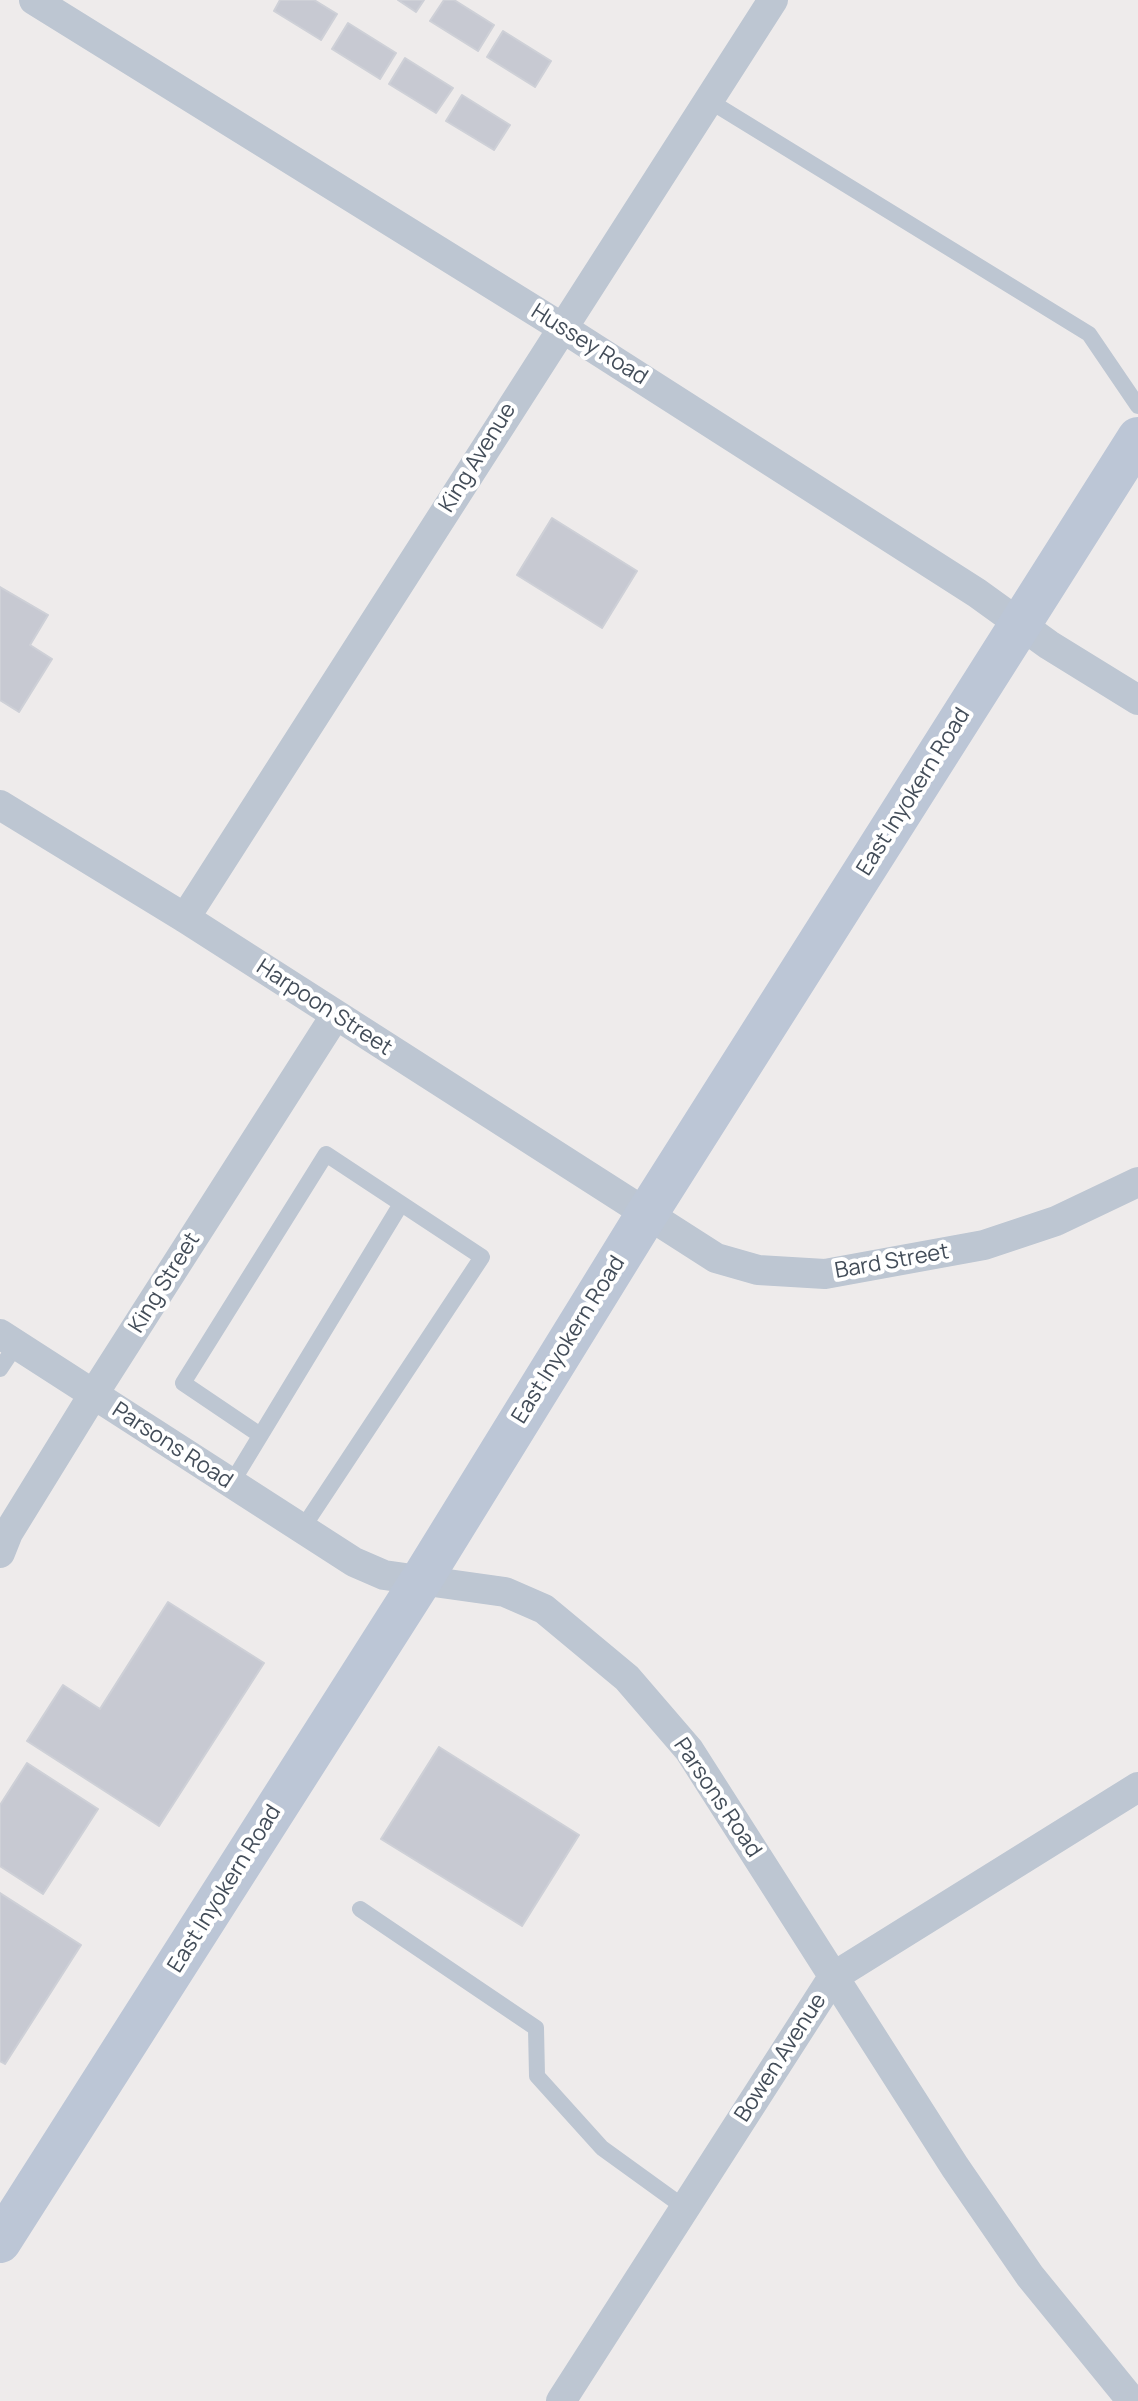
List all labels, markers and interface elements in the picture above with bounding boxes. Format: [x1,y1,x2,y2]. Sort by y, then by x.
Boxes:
street label: Hussey Road [526,299,652,391]
street label: King Avenue [434,398,522,518]
street label: East Inyokern Road [852,703,976,881]
street label: Harpoon Street [251,954,397,1062]
street label: King Street [124,1228,206,1338]
street label: Bard Street [833,1239,951,1285]
street label: East Inyokern Road [507,1251,631,1429]
street label: Parsons Road [107,1397,237,1495]
street label: Parsons Road [667,1733,767,1863]
street label: East Inyokern Road [163,1800,287,1978]
street label: Bowen Avenue [730,1989,832,2127]

